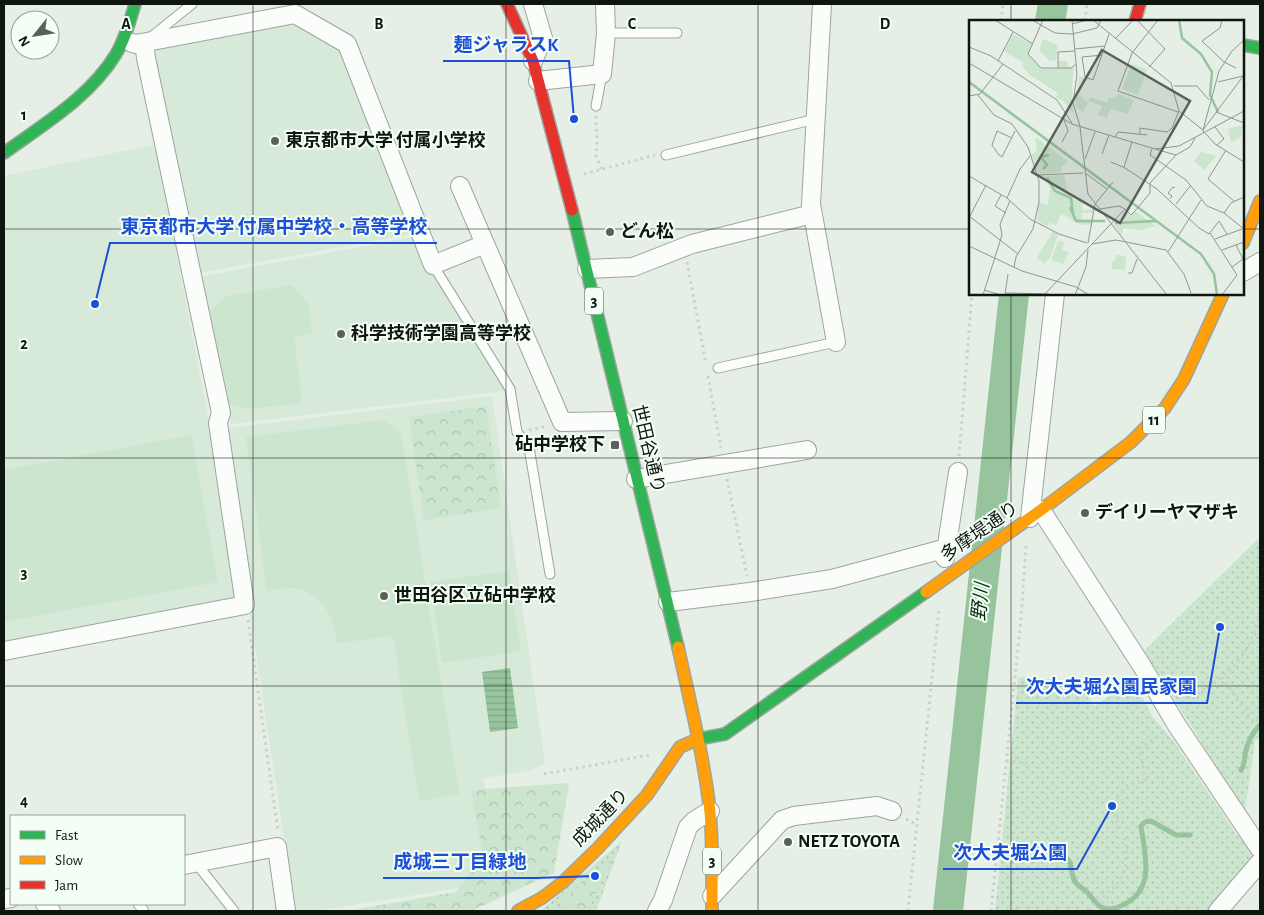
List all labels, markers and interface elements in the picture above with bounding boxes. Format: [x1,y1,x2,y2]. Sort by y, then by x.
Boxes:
north arrow [10,10,60,60]
text: A [121,16,131,32]
text: B [374,16,384,32]
text: C [628,16,637,32]
text: D [880,16,891,32]
inset map [969,20,1244,295]
callout: 麺ジャラスK [443,27,569,61]
text: N [16,33,33,49]
text: 麺ジャラスK [454,35,559,55]
text: 1 [21,107,27,123]
place label: 東京都市大学 付属小学校 [285,130,486,150]
marker: 東京都市大学 付属小学校 [269,135,281,147]
callout: 東京都市大学 付属中学校・高等学校 [110,209,437,243]
text: 東京都市大学 付属中学校・高等学校 [121,216,427,237]
place label: どん松 [620,221,674,241]
marker: どん松 [604,226,616,238]
road number: 3 [585,288,603,314]
place label: 科学技術学園高等学校 [351,323,531,343]
marker: 科学技術学園高等学校 [335,328,347,340]
text: 2 [20,336,28,352]
street label: 世田谷通り [629,403,668,495]
road number: 11 [1143,406,1165,434]
place label: 砧中学校下 [515,434,605,454]
marker: 砧中学校下 [609,439,621,451]
street label: 多摩堤通り [937,497,1022,565]
place label: デイリーヤマザキ [1095,502,1239,522]
marker: デイリーヤマザキ [1079,507,1091,519]
text: 3 [21,565,28,581]
water label: 野川 [969,580,993,622]
place label: 世田谷区立砧中学校 [394,585,556,605]
marker: 世田谷区立砧中学校 [378,590,390,602]
callout: 次大夫堀公園民家園 [1016,669,1207,703]
text: 次大夫堀公園民家園 [1025,676,1197,697]
street label: 成城通り [569,785,632,850]
text: 4 [20,793,28,809]
legend [10,815,185,905]
text: Fast [55,828,79,843]
place label: NETZ TOYOTA [798,833,900,851]
callout: 次大夫堀公園 [943,835,1077,869]
marker: NETZ TOYOTA [782,836,794,848]
text: 次大夫堀公園 [953,842,1067,863]
callout: 成城三丁目緑地 [383,844,536,878]
road number: 3 [703,848,721,874]
text: 成城三丁目緑地 [393,851,527,872]
text: Slow [55,853,83,868]
text: Jam [55,878,78,893]

